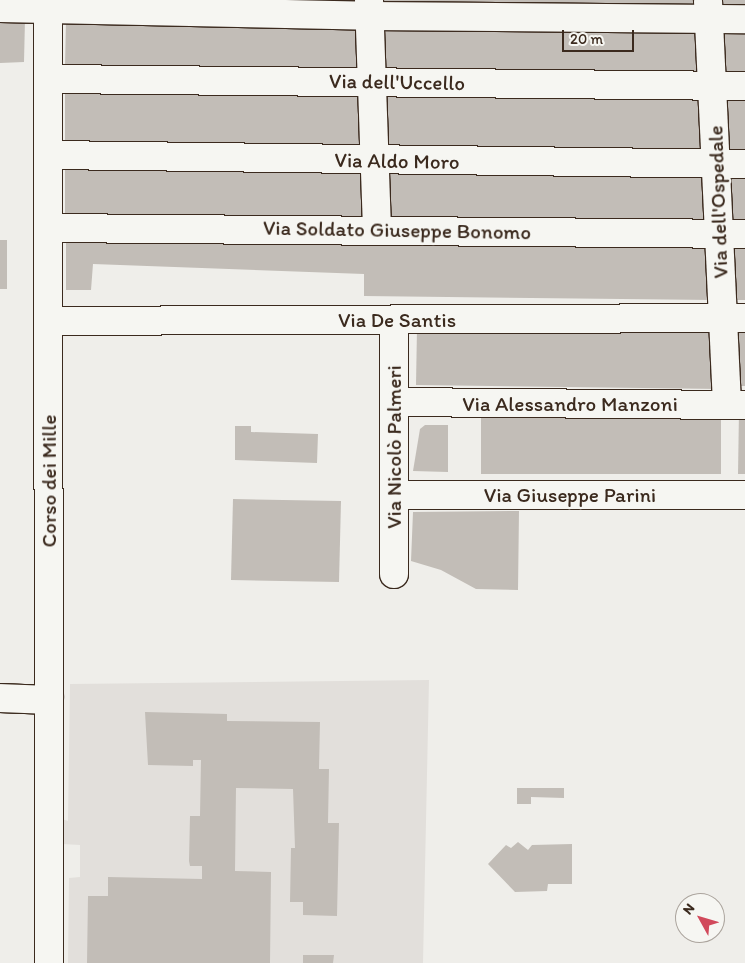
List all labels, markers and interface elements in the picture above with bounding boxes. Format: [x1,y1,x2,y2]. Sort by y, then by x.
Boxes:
scale bar [565,20,638,52]
text: 20 m [570,30,603,48]
street label: Via dell'Uccello [329,68,465,96]
street label: Via dell'Ospedale [703,125,733,279]
street label: Via Aldo Moro [334,147,460,175]
street label: Via Soldato Giuseppe Bonomo [263,215,531,245]
street label: Via De Santis [338,307,456,333]
street label: Via Nicolò Palmeri [381,365,407,529]
street label: Via Alessandro Manzoni [463,391,677,417]
street label: Corso dei Mille [36,415,62,547]
street label: Via Giuseppe Parini [484,482,656,508]
north arrow [675,893,725,943]
text: N [679,900,698,918]

